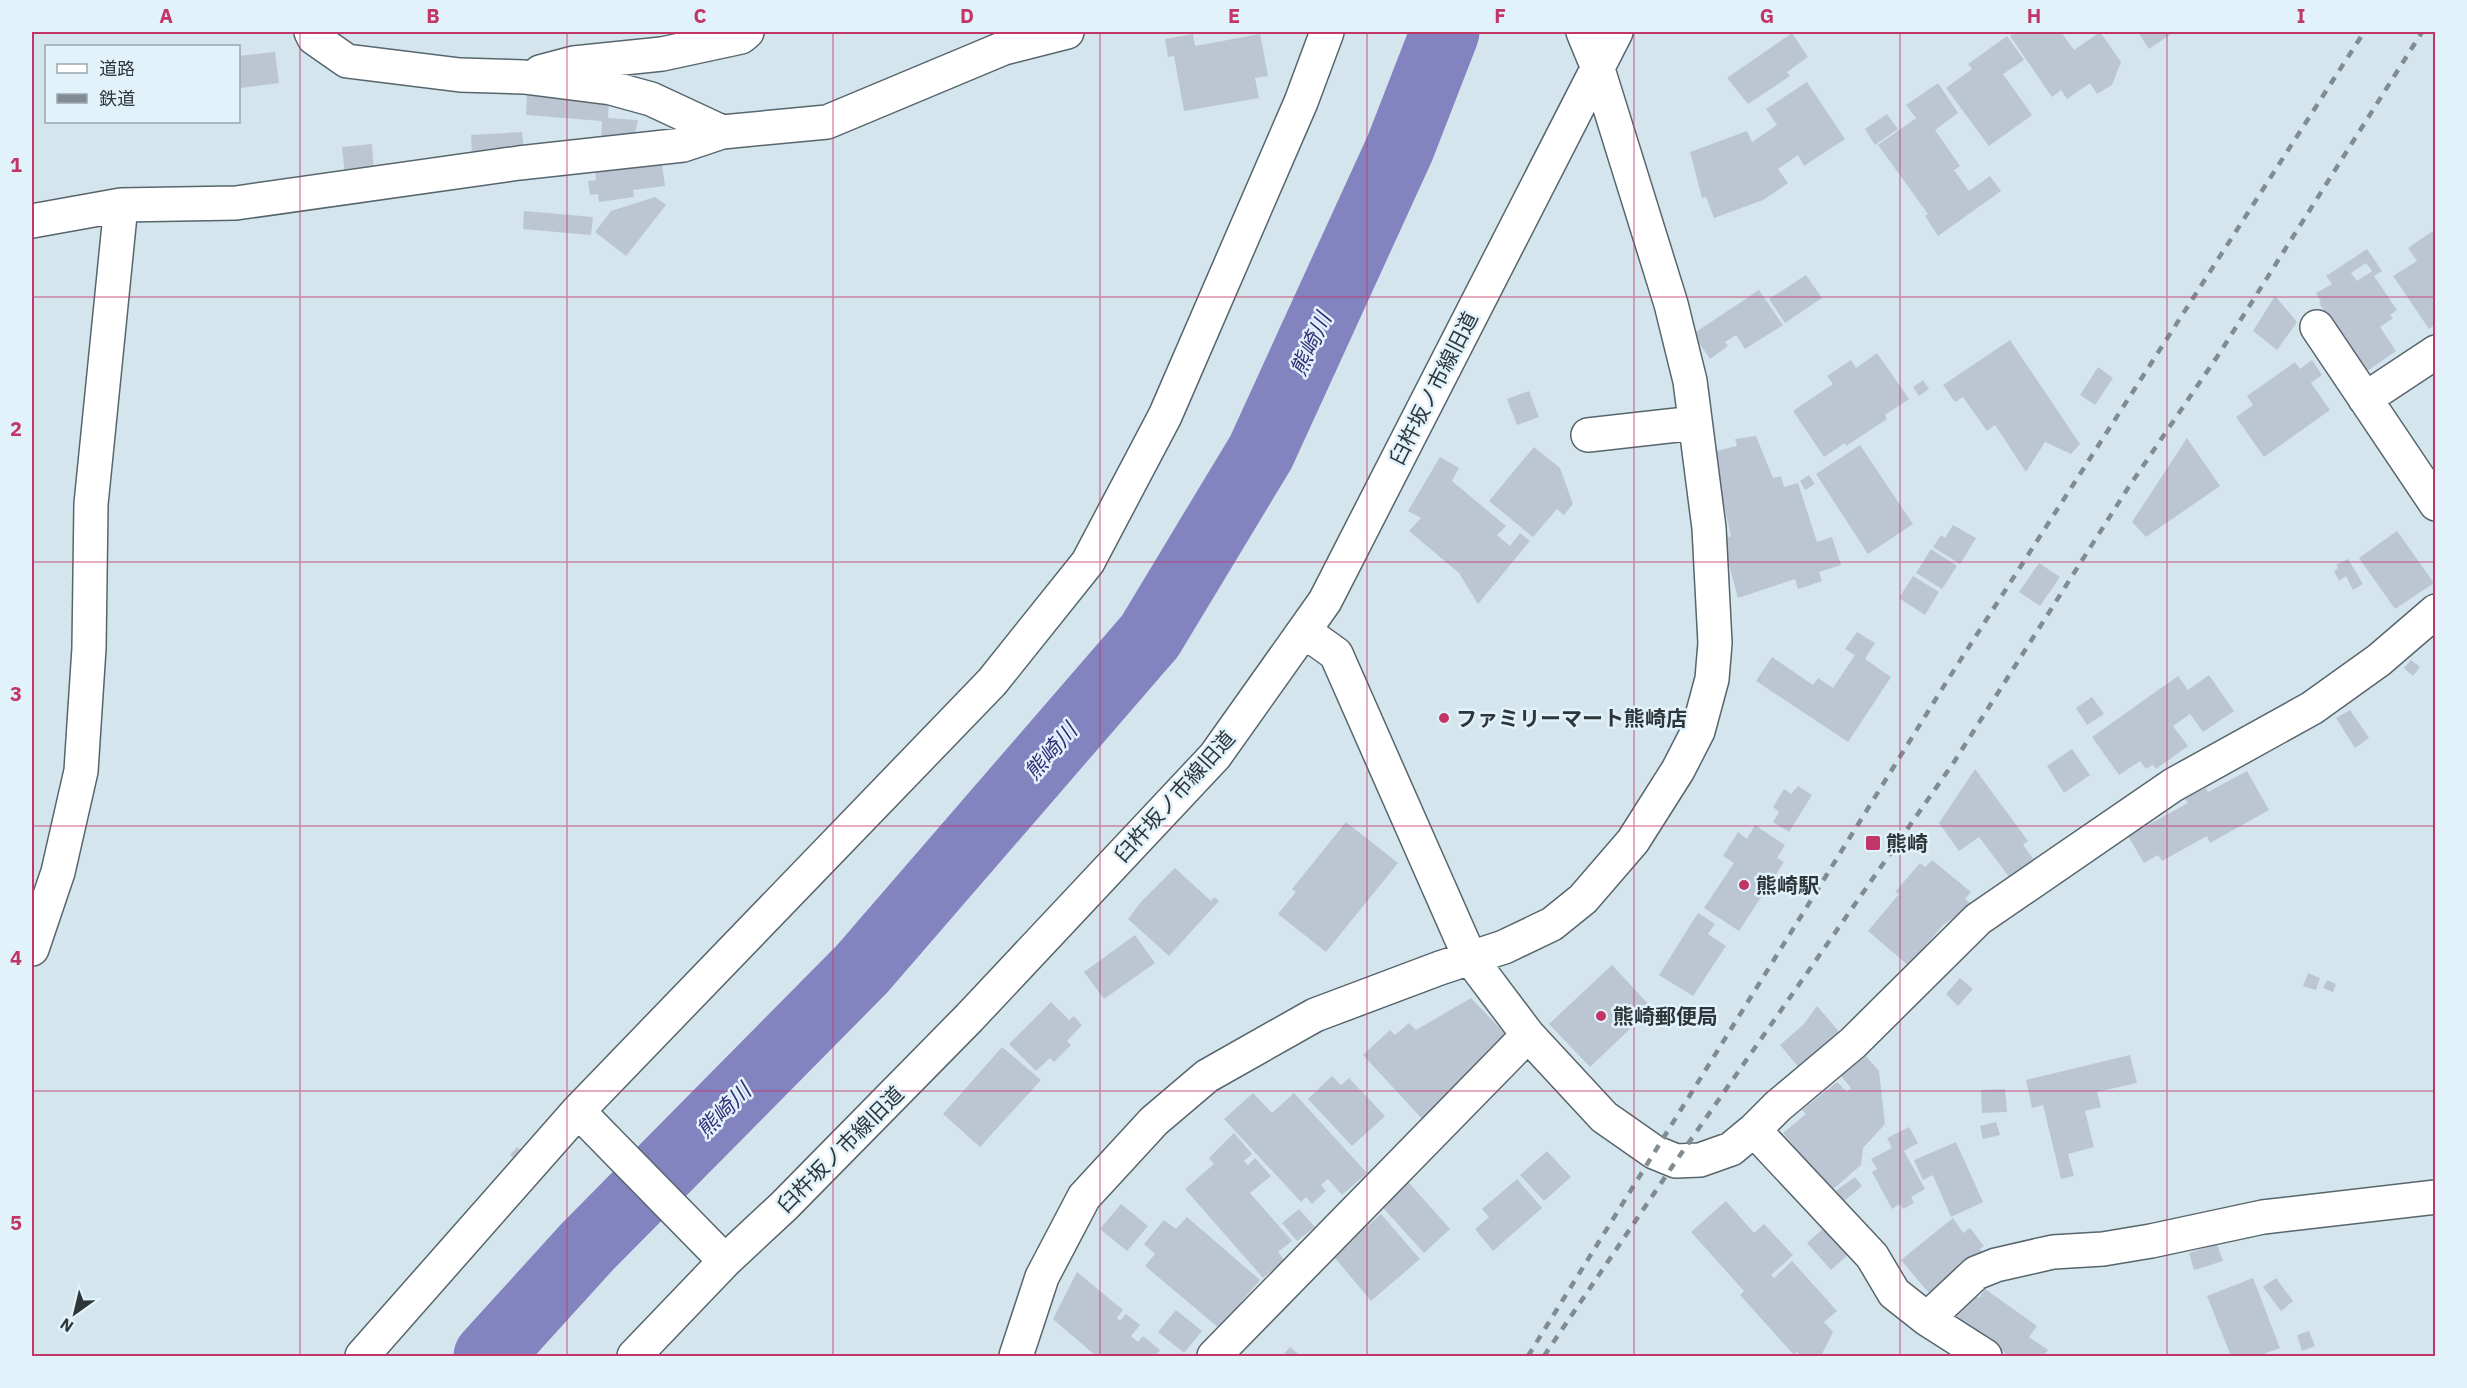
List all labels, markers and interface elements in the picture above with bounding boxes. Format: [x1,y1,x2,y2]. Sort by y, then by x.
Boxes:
text: A [159,2,173,29]
text: B [426,2,440,29]
text: C [693,2,707,29]
text: D [960,2,974,29]
text: E [1228,2,1240,29]
text: F [1494,2,1506,29]
text: G [1760,2,1774,29]
text: H [2027,2,2041,29]
text: I [2297,2,2305,29]
legend [45,45,240,123]
text: 道路 [99,57,135,80]
text: 鉄道 [99,87,135,110]
text: 1 [10,151,22,178]
water label: 熊崎川 [1283,306,1338,380]
street label: 臼杵坂ノ市線旧道 [1382,307,1484,469]
text: 2 [10,415,22,442]
text: 3 [10,680,22,707]
place label: ファミリーマート熊崎店 [1456,704,1687,732]
marker: ファミリーマート熊崎店 [1437,711,1451,725]
water label: 熊崎川 [1017,715,1084,785]
street label: 臼杵坂ノ市線旧道 [1107,724,1241,868]
place label: 熊崎 [1886,829,1928,857]
marker: 熊崎 [1864,834,1882,852]
place label: 熊崎駅 [1756,871,1819,899]
marker: 熊崎駅 [1737,878,1751,892]
text: 4 [10,944,22,971]
place label: 熊崎郵便局 [1613,1002,1718,1030]
marker: 熊崎郵便局 [1594,1009,1608,1023]
water label: 熊崎川 [689,1075,758,1144]
street label: 臼杵坂ノ市線旧道 [771,1080,909,1218]
text: 5 [10,1209,22,1236]
north arrow [45,1283,105,1343]
text: N [56,1314,77,1337]

